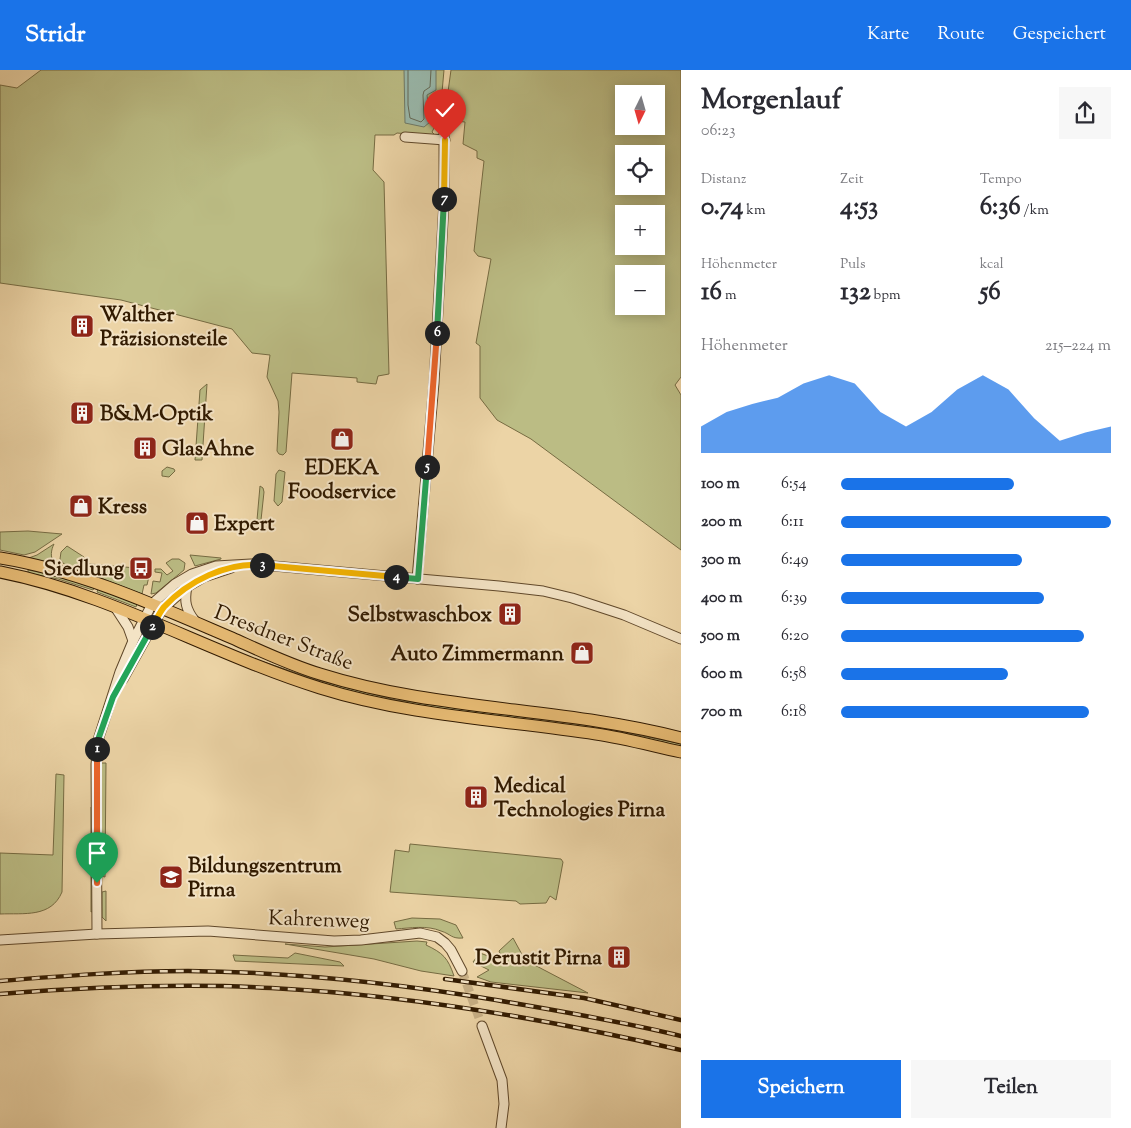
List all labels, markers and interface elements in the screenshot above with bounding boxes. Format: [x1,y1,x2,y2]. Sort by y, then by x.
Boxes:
text: Stridr [25,18,86,52]
text: Karte [867,22,910,48]
text: Route [938,22,985,48]
text: Gespeichert [1013,22,1106,48]
text: Morgenlauf [701,81,841,121]
north arrow [615,85,665,135]
map controls [615,85,665,315]
button: share [1059,87,1111,139]
pin [424,89,466,140]
icon: check [431,96,459,124]
text: 06:23 [701,120,735,143]
button: locate [615,145,665,195]
text: Distanz [701,170,746,190]
text: Zeit [840,170,863,190]
text: Tempo [980,170,1022,190]
pin: 7 [432,186,456,212]
text: 7 [441,189,448,209]
text: 0.74 [701,190,743,226]
text: 4:53 [840,190,878,226]
text: 6:36 [980,190,1021,226]
text: km [743,201,765,221]
text: /km [1021,201,1049,221]
button: + [615,205,665,255]
text: Höhenmeter [701,255,777,275]
text: Puls [840,255,866,275]
text: kcal [980,255,1004,275]
button: − [615,265,665,315]
text: 16 [701,275,722,311]
text: 132 [840,275,871,311]
text: 56 [980,275,1001,311]
text: m [722,286,737,306]
text: bpm [871,286,901,306]
place label: Walther Präzisionsteile [100,301,228,355]
building icon: Walther Präzisionsteile [69,313,95,339]
pin: 6 [424,320,450,346]
text: 6 [434,323,441,343]
text: Höhenmeter [701,335,788,358]
text: 215–224 m [1045,335,1111,358]
building icon: B&M-Optik [69,400,95,426]
place label: B&M-Optik [100,400,214,430]
shop icon: EDEKA Foodservice [329,426,355,452]
building icon: GlasAhne [132,435,158,461]
place label: GlasAhne [162,435,255,465]
place label: EDEKA Foodservice [288,454,396,508]
pin: 5 [414,454,440,480]
text: 5 [425,457,430,477]
text: 100 m [701,473,740,496]
text: 6:54 [781,473,807,496]
shop icon: Kress [68,493,94,519]
place label: Kress [98,493,147,523]
shop icon: Expert [184,510,210,536]
place label: Expert [214,510,275,540]
text: 200 m [701,511,742,534]
text: 6:11 [781,511,804,534]
text: 300 m [701,549,741,572]
text: 6:49 [781,549,809,572]
pin: 3 [250,552,274,578]
place label: Siedlung [44,555,125,585]
bus stop icon: Siedlung [128,555,154,581]
text: 3 [260,555,265,575]
pin: 4 [384,564,408,590]
text: 4 [393,567,400,587]
text: 400 m [701,587,743,610]
text: 6:39 [781,587,807,610]
street label: Dresdner Straße [209,599,357,679]
place label: Selbstwaschbox [347,601,492,631]
building icon: Selbstwaschbox [497,601,523,627]
pin: 2 [140,614,164,640]
text: 2 [149,617,156,637]
text: 500 m [701,625,740,648]
text: 6:20 [781,625,809,648]
place label: Auto Zimmermann [391,640,565,670]
shop icon: Auto Zimmermann [569,640,595,666]
text: 600 m [701,663,743,686]
text: 6:58 [781,663,806,686]
text: 700 m [701,701,742,724]
text: 6:18 [781,701,806,724]
pin: 1 [84,736,110,762]
text: 1 [95,739,100,759]
place label: Medical Technologies Pirna [494,772,665,826]
building icon: Medical Technologies Pirna [463,784,489,810]
pin [76,832,118,883]
icon: arrive [83,839,111,867]
place label: Bildungszentrum Pirna [188,852,342,906]
school or university icon: Bildungszentrum Pirna [158,864,184,890]
street label: Kahrenweg [268,904,370,938]
place label: Derustit Pirna [475,944,602,974]
building icon: Derustit Pirna [606,944,632,970]
button: Speichern [701,1060,901,1118]
button: Teilen [911,1060,1111,1118]

